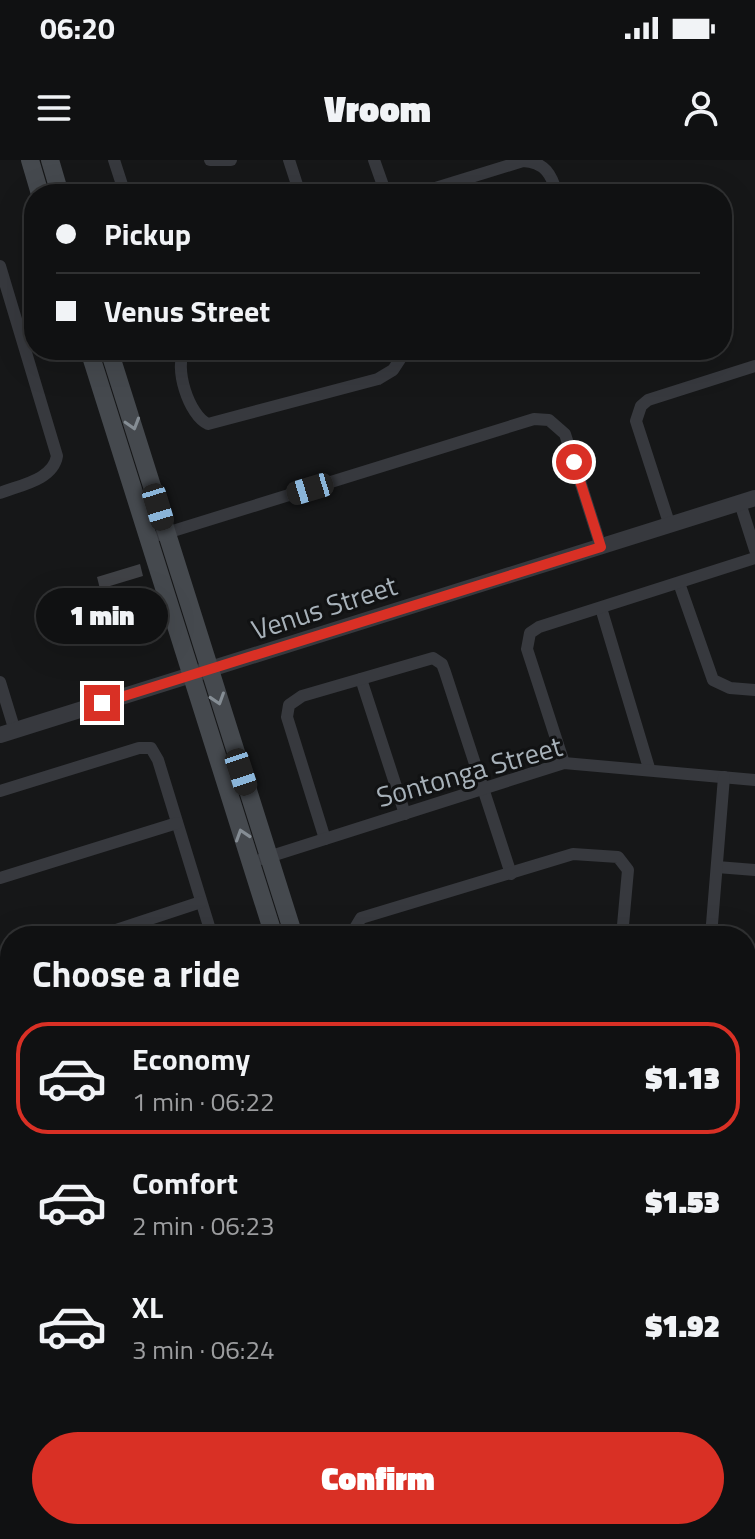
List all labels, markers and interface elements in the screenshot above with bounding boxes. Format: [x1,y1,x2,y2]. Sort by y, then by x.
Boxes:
text: 06:20 [40,5,115,51]
text: Vroom [324,81,431,136]
icon: menu [32,86,76,130]
icon: person [679,86,723,130]
text: Pickup [104,211,191,257]
text: Venus Street [104,288,270,334]
one-way arrow [123,417,139,431]
route start [556,444,592,480]
car [284,471,336,507]
car [140,481,176,533]
street label: Venus Street [246,563,403,651]
callout: 1 min [36,587,168,643]
text: 1 min [70,596,134,635]
route end [84,685,120,721]
one-way arrow [209,692,225,706]
street label: Sontonga Street [371,724,567,818]
car [222,745,260,799]
one-way arrow [235,829,251,843]
text: Choose a ride [32,946,240,1001]
text: Economy [132,1036,250,1082]
icon: car [36,1042,108,1114]
text: $1.13 [646,1055,720,1101]
text: 1 min · 06:22 [132,1082,275,1121]
text: Comfort [132,1160,238,1206]
icon: car [36,1166,108,1238]
text: $1.53 [646,1179,720,1225]
text: 2 min · 06:23 [132,1206,275,1245]
text: XL [132,1284,163,1330]
icon: car [36,1290,108,1362]
text: $1.92 [646,1303,720,1349]
text: 3 min · 06:24 [132,1330,275,1369]
button: Confirm [32,1432,724,1524]

